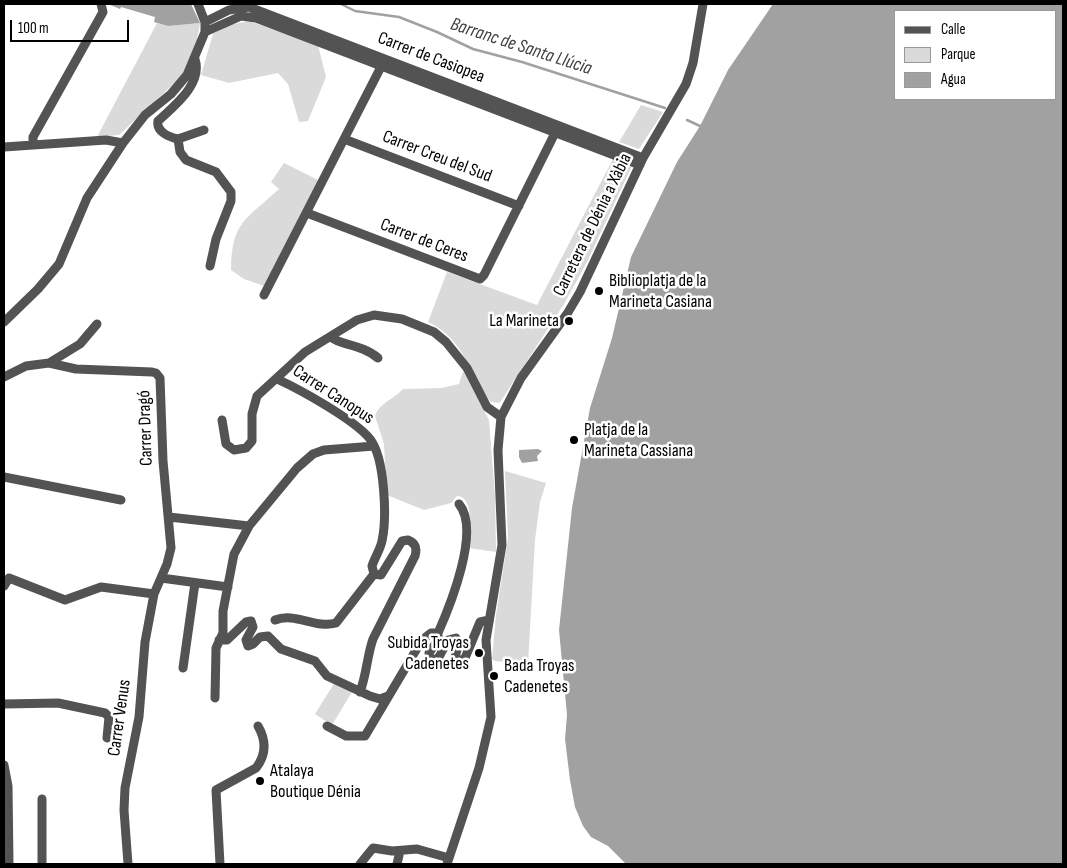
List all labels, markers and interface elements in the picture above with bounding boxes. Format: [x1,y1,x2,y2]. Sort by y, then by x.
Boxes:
scale bar [12,10,131,42]
legend [894,10,1057,100]
water label: Barranc de Santa Llúcia [447,13,595,81]
text: 100 m [18,19,49,38]
text: Calle [941,20,965,39]
street label: Carrer de Casiopea [375,28,487,88]
text: Parque [941,45,976,64]
text: Agua [941,70,966,89]
street label: Carrer Creu del Sud [379,126,495,188]
street label: Carretera de Dénia a Xàbia [549,150,637,300]
street label: Carrer de Ceres [377,214,471,268]
place label: Biblioplatja de la Marineta Casiana [609,270,712,312]
marker: Biblioplatja de la Marineta Casiana [593,285,605,297]
place label: La Marineta [489,310,559,332]
marker: La Marineta [563,315,575,327]
street label: Carrer Canopus [288,361,378,429]
street label: Carrer Dragó [134,390,158,466]
place label: Platja de la Marineta Cassiana [584,419,693,462]
marker: Platja de la Marineta Cassiana [568,434,580,446]
place label: Subida Troyas Cadenetes [387,632,469,674]
marker: Subida Troyas Cadenetes [473,647,485,659]
place label: Bada Troyas Cadenetes [504,655,575,698]
marker: Bada Troyas Cadenetes [488,670,500,682]
street label: Carrer Venus [104,678,136,758]
place label: Atalaya Boutique Dénia [270,760,361,802]
marker: Atalaya Boutique Dénia [254,775,266,787]

